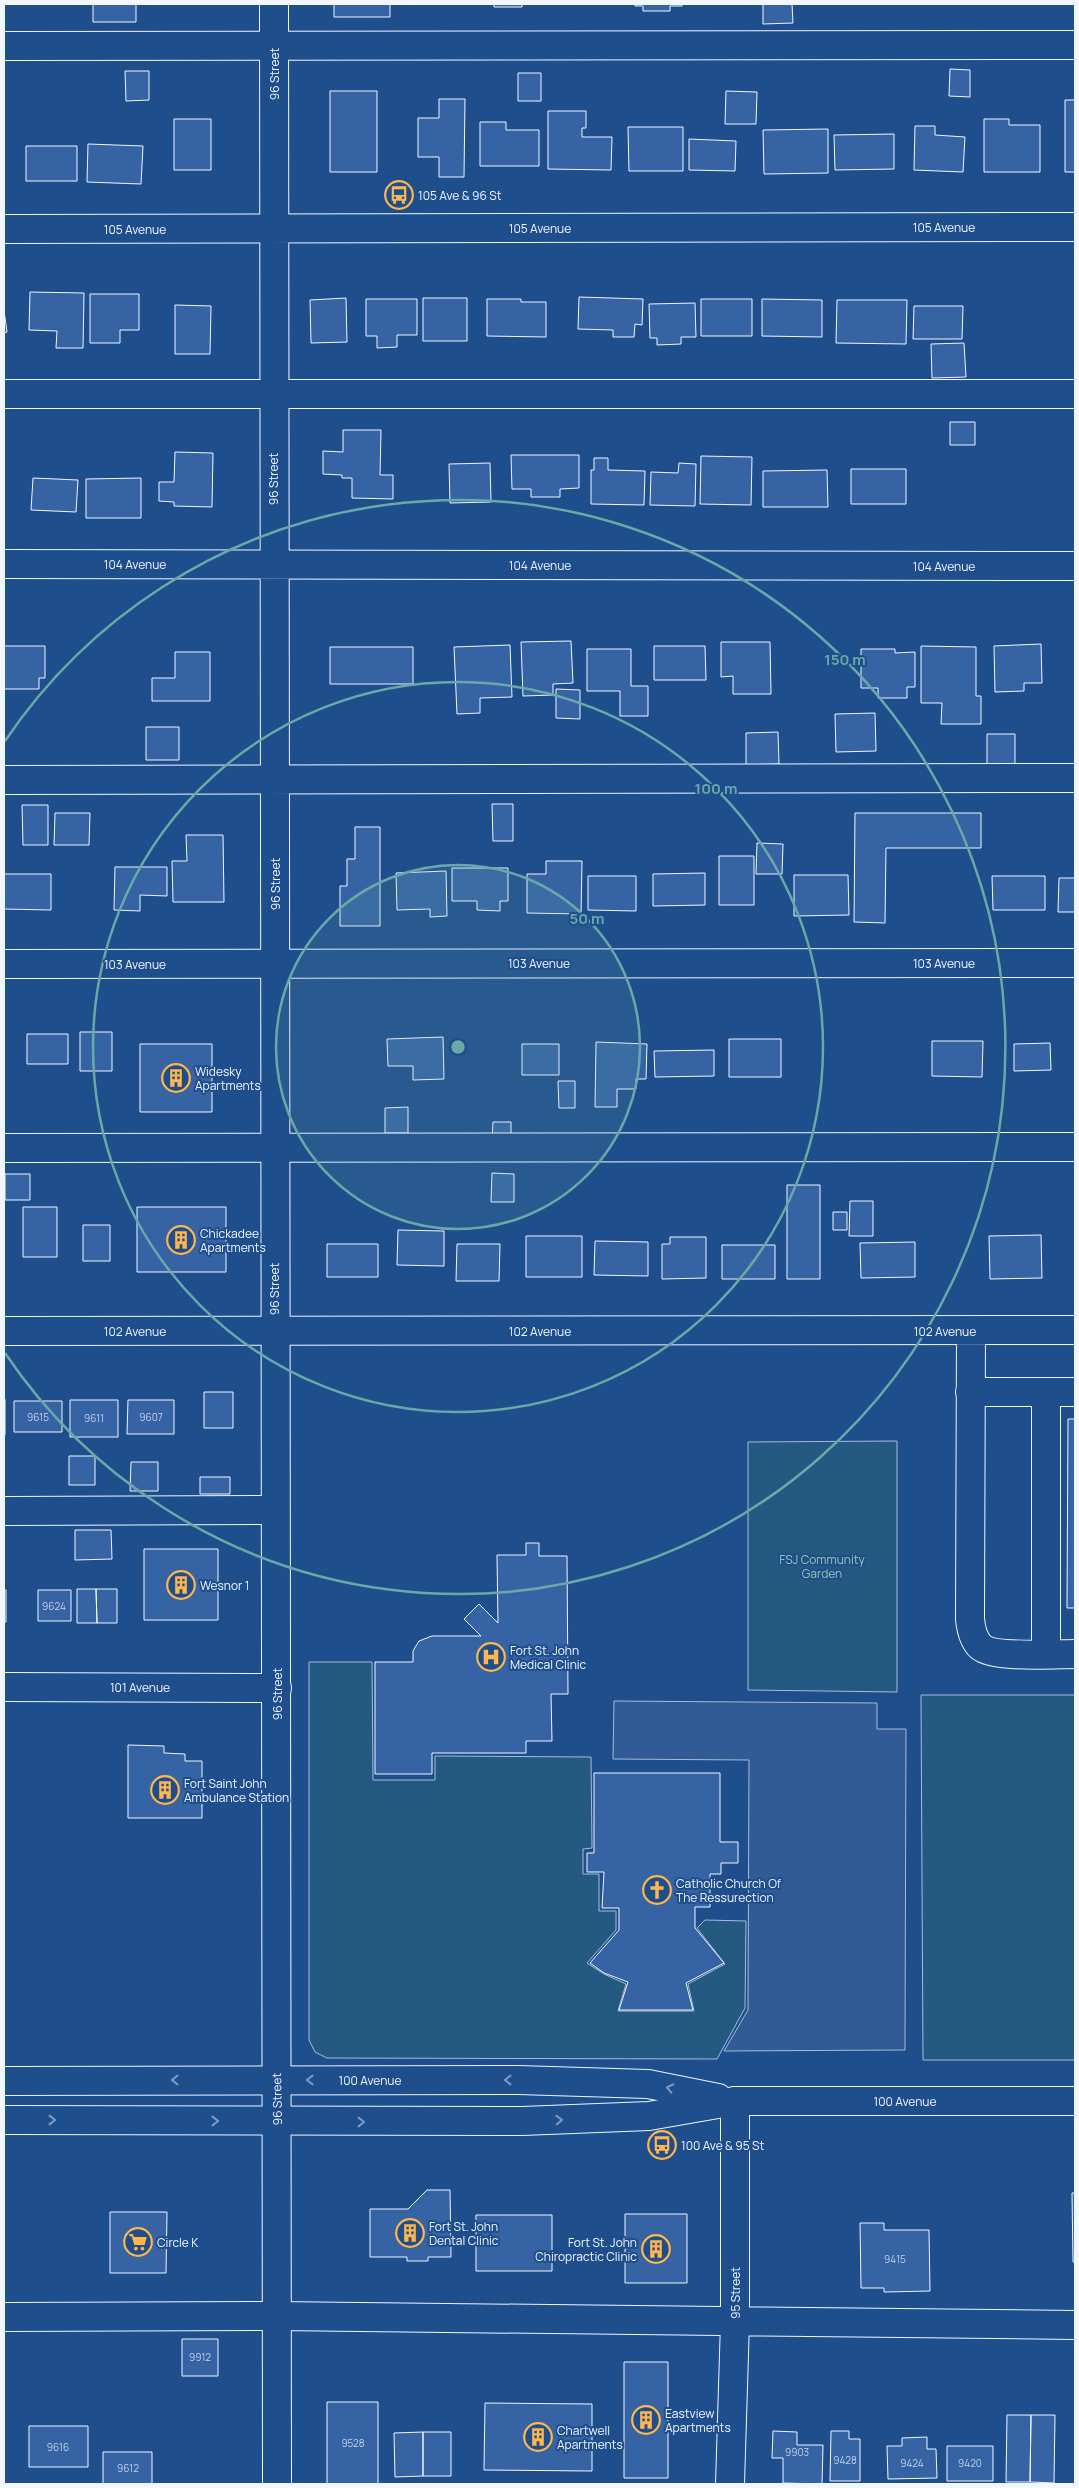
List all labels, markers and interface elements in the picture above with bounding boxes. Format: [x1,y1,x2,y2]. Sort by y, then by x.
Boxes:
street label: 96 Street [266,48,283,100]
bus stop icon: 105 Ave & 96 St [384,180,414,210]
place label: 105 Ave & 96 St [418,187,502,204]
street label: 105 Avenue [913,219,975,236]
street label: 105 Avenue [509,220,571,237]
street label: 105 Avenue [104,221,166,238]
street label: 96 Street [265,453,282,505]
street label: 104 Avenue [104,556,166,573]
street label: 104 Avenue [509,557,571,574]
street label: 104 Avenue [913,558,975,575]
text: 150 m [824,649,866,670]
text: 100 m [695,778,737,799]
street label: 96 Street [267,858,284,910]
text: 50 m [569,908,605,929]
street label: 103 Avenue [508,955,570,972]
street label: 103 Avenue [913,955,975,972]
street label: 103 Avenue [104,956,166,973]
centre of rings [449,1038,467,1056]
building icon: Widesky Apartments [161,1063,191,1093]
place label: Widesky Apartments [195,1063,261,1094]
building icon: Chickadee Apartments [166,1225,196,1255]
place label: Chickadee Apartments [200,1225,266,1256]
street label: 96 Street [266,1263,283,1315]
street label: 102 Avenue [104,1323,166,1340]
street label: 102 Avenue [509,1323,571,1340]
street label: 102 Avenue [914,1323,976,1340]
house number: 9615 [27,1410,49,1424]
house number: 9607 [139,1410,163,1424]
house number: 9611 [84,1411,104,1425]
park label: FSJ Community Garden [779,1551,865,1582]
building icon: Wesnor 1 [166,1570,196,1600]
place label: Wesnor 1 [200,1577,249,1594]
house number: 9624 [42,1599,66,1613]
hospital icon: Fort St. John Medical Clinic [476,1642,506,1672]
place label: Fort St. John Medical Clinic [510,1642,587,1673]
street label: 96 Street [269,1668,286,1720]
street label: 101 Avenue [110,1679,170,1696]
building icon: Fort Saint John Ambulance Station [150,1775,180,1805]
place label: Fort Saint John Ambulance Station [184,1775,289,1806]
church icon: Catholic Church Of The Ressurection [642,1875,672,1905]
place label: Catholic Church Of The Ressurection [676,1875,782,1906]
street label: 96 Street [268,2072,286,2125]
street label: 100 Avenue [339,2072,401,2089]
one-way arrow [171,2075,179,2085]
one-way arrow [306,2075,314,2085]
one-way arrow [503,2075,511,2085]
one-way arrow [665,2083,674,2094]
street label: 100 Avenue [874,2093,936,2110]
one-way arrow [555,2114,563,2125]
one-way arrow [49,2115,57,2125]
one-way arrow [212,2116,219,2126]
one-way arrow [357,2116,365,2127]
bus stop icon: 100 Ave & 95 St [647,2130,677,2160]
place label: 100 Ave & 95 St [681,2137,765,2154]
building icon: Fort St. John Dental Clinic [395,2218,425,2248]
place label: Fort St. John Dental Clinic [429,2218,499,2249]
supermarket icon: Circle K [123,2227,153,2257]
place label: Circle K [157,2234,199,2251]
place label: Fort St. John Chiropractic Clinic [535,2234,637,2265]
building icon: Fort St. John Chiropractic Clinic [641,2234,671,2264]
house number: 9415 [884,2252,906,2266]
street label: 95 Street [727,2267,744,2319]
house number: 9912 [189,2350,211,2364]
building icon: Eastview Apartments [631,2405,661,2435]
place label: Eastview Apartments [665,2405,731,2436]
building icon: Chartwell Apartments [523,2422,553,2452]
place label: Chartwell Apartments [557,2422,623,2453]
house number: 9528 [341,2436,365,2450]
house number: 9616 [47,2440,69,2454]
house number: 9903 [785,2445,809,2459]
house number: 9428 [833,2453,857,2467]
house number: 9424 [900,2456,924,2470]
house number: 9420 [958,2456,982,2470]
house number: 9612 [117,2461,139,2475]

